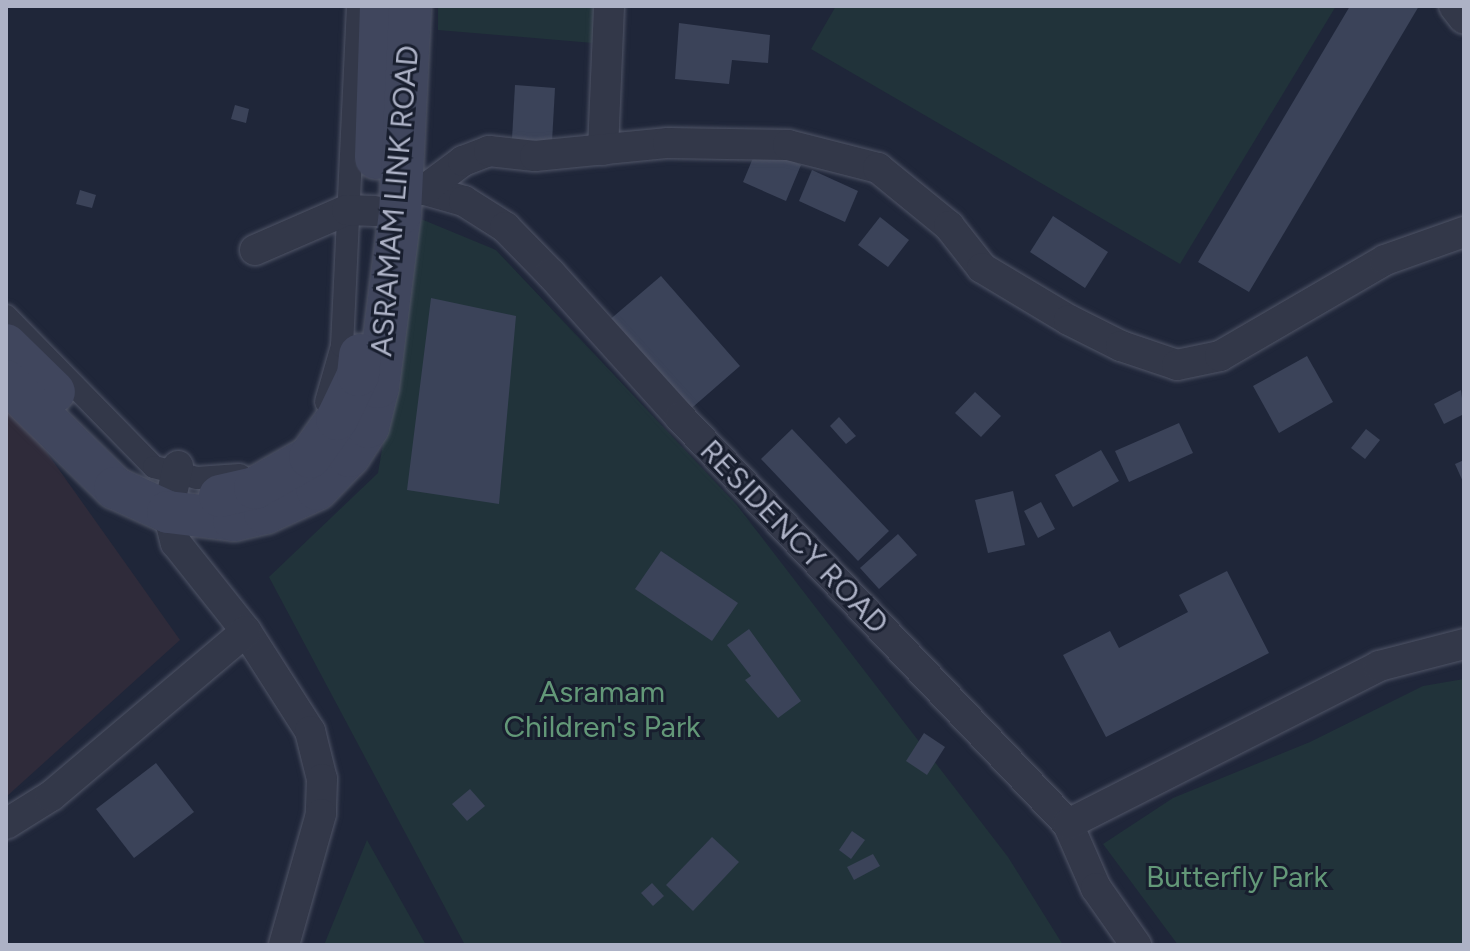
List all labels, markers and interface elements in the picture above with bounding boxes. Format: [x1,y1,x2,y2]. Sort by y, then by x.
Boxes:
street label: ASRAMAM LINK ROAD [363,44,427,358]
street label: RESIDENCY ROAD [693,433,895,641]
park label: Asramam Children's Park [503,674,701,744]
park label: Butterfly Park [1146,859,1328,895]

